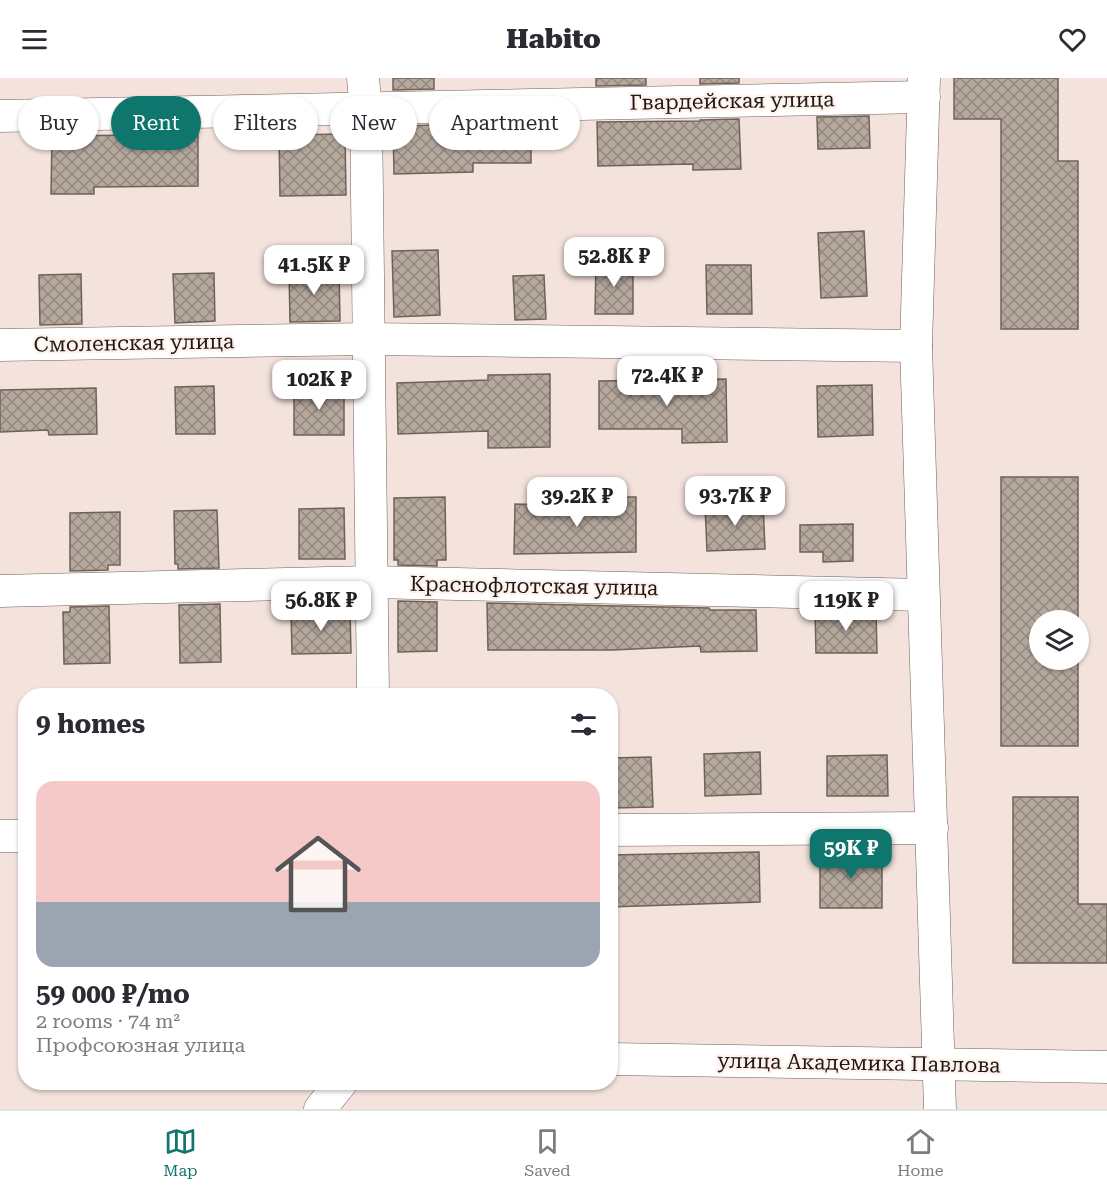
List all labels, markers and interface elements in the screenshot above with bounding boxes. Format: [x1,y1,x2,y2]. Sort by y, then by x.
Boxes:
icon: menu [18,23,51,56]
text: Habito [506,23,601,55]
icon: heart [1056,23,1089,56]
street label: Гвардейская улица [629,87,835,115]
chip: Buy [18,96,99,150]
chip: Rent [111,96,201,150]
chip: Filters [213,96,318,150]
chip: New [330,96,417,150]
chip: Apartment [429,96,580,150]
pin: 52.8K ₽ [559,237,669,288]
text: 52.8K ₽ [578,244,650,268]
pin: 41.5K ₽ [259,245,369,296]
text: 41.5K ₽ [278,252,350,276]
street label: Смоленская улица [33,329,235,357]
pin: 72.4K ₽ [612,356,722,407]
pin: 102K ₽ [270,360,368,411]
text: 72.4K ₽ [631,363,703,387]
text: 102K ₽ [286,367,352,391]
pin: 93.7K ₽ [680,476,790,527]
pin: 39.2K ₽ [522,477,632,528]
text: 93.7K ₽ [699,483,771,507]
text: 39.2K ₽ [541,484,613,508]
street label: Краснофлотская улица [410,572,659,600]
pin: 56.8K ₽ [266,581,376,632]
pin: 119K ₽ [797,581,895,632]
text: 56.8K ₽ [285,588,357,612]
text: 119K ₽ [813,588,879,612]
map controls [1029,610,1089,670]
button: layers [1029,610,1089,670]
icon: filters [567,708,600,741]
text: 9 homes [36,709,145,739]
icon: home [264,820,372,928]
pin: 59K ₽ [809,829,893,880]
text: 59K ₽ [824,836,878,860]
text: 59 000 ₽/mo [36,979,190,1009]
text: 2 rooms · 74 m² [36,1009,180,1033]
text: Профсоюзная улица [36,1033,245,1057]
street label: улица Академика Павлова [717,1049,1001,1077]
tab: Map [163,1125,198,1180]
tab: Saved [524,1125,571,1180]
tab: Home [897,1125,944,1180]

